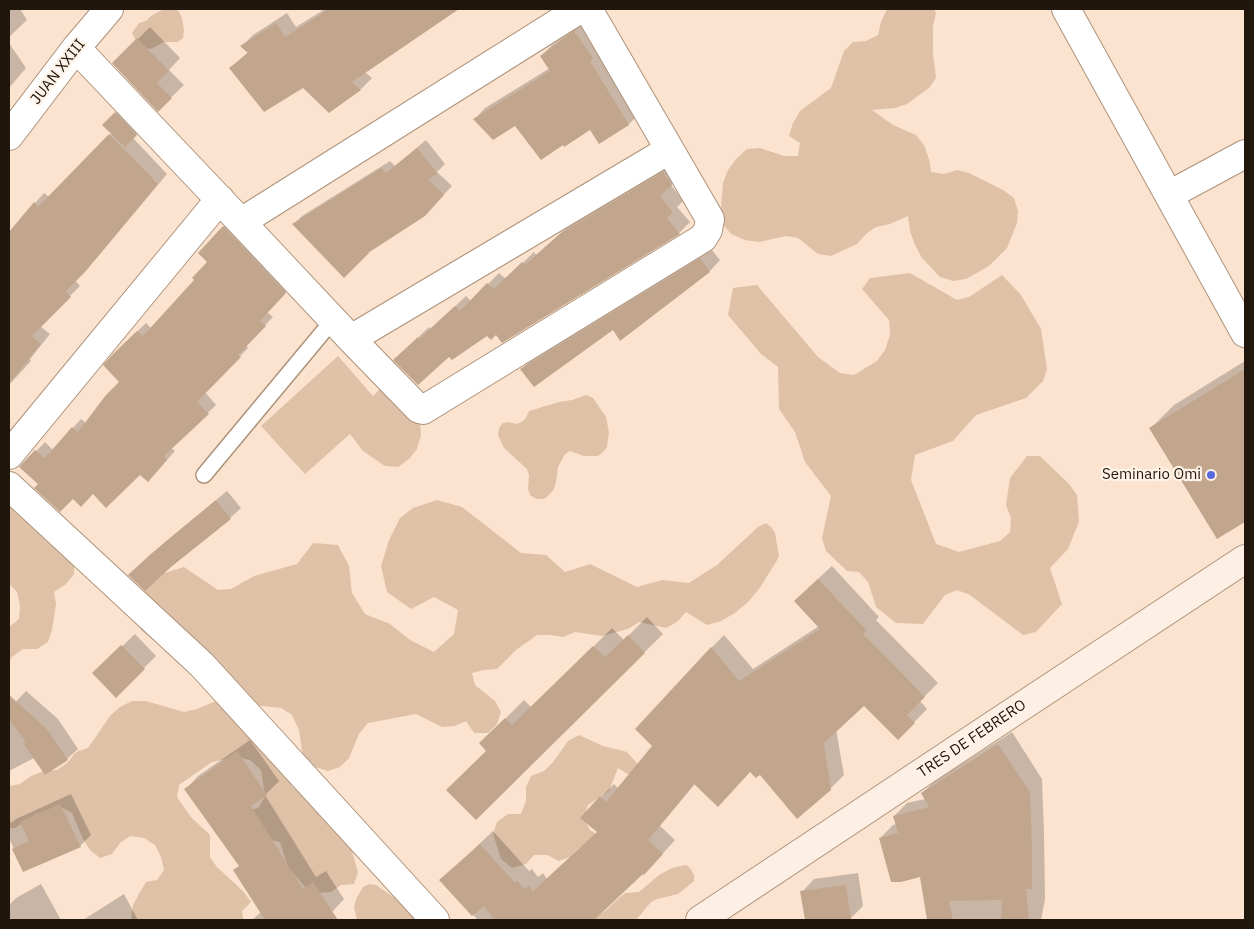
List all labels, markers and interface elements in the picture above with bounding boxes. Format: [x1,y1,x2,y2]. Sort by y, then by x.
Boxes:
street label: JUAN XXIII [27,36,89,108]
place label: Seminario Omi [1102,466,1201,484]
marker: Seminario Omi [1205,469,1217,481]
street label: TRES DE FEBRERO [914,696,1030,782]

